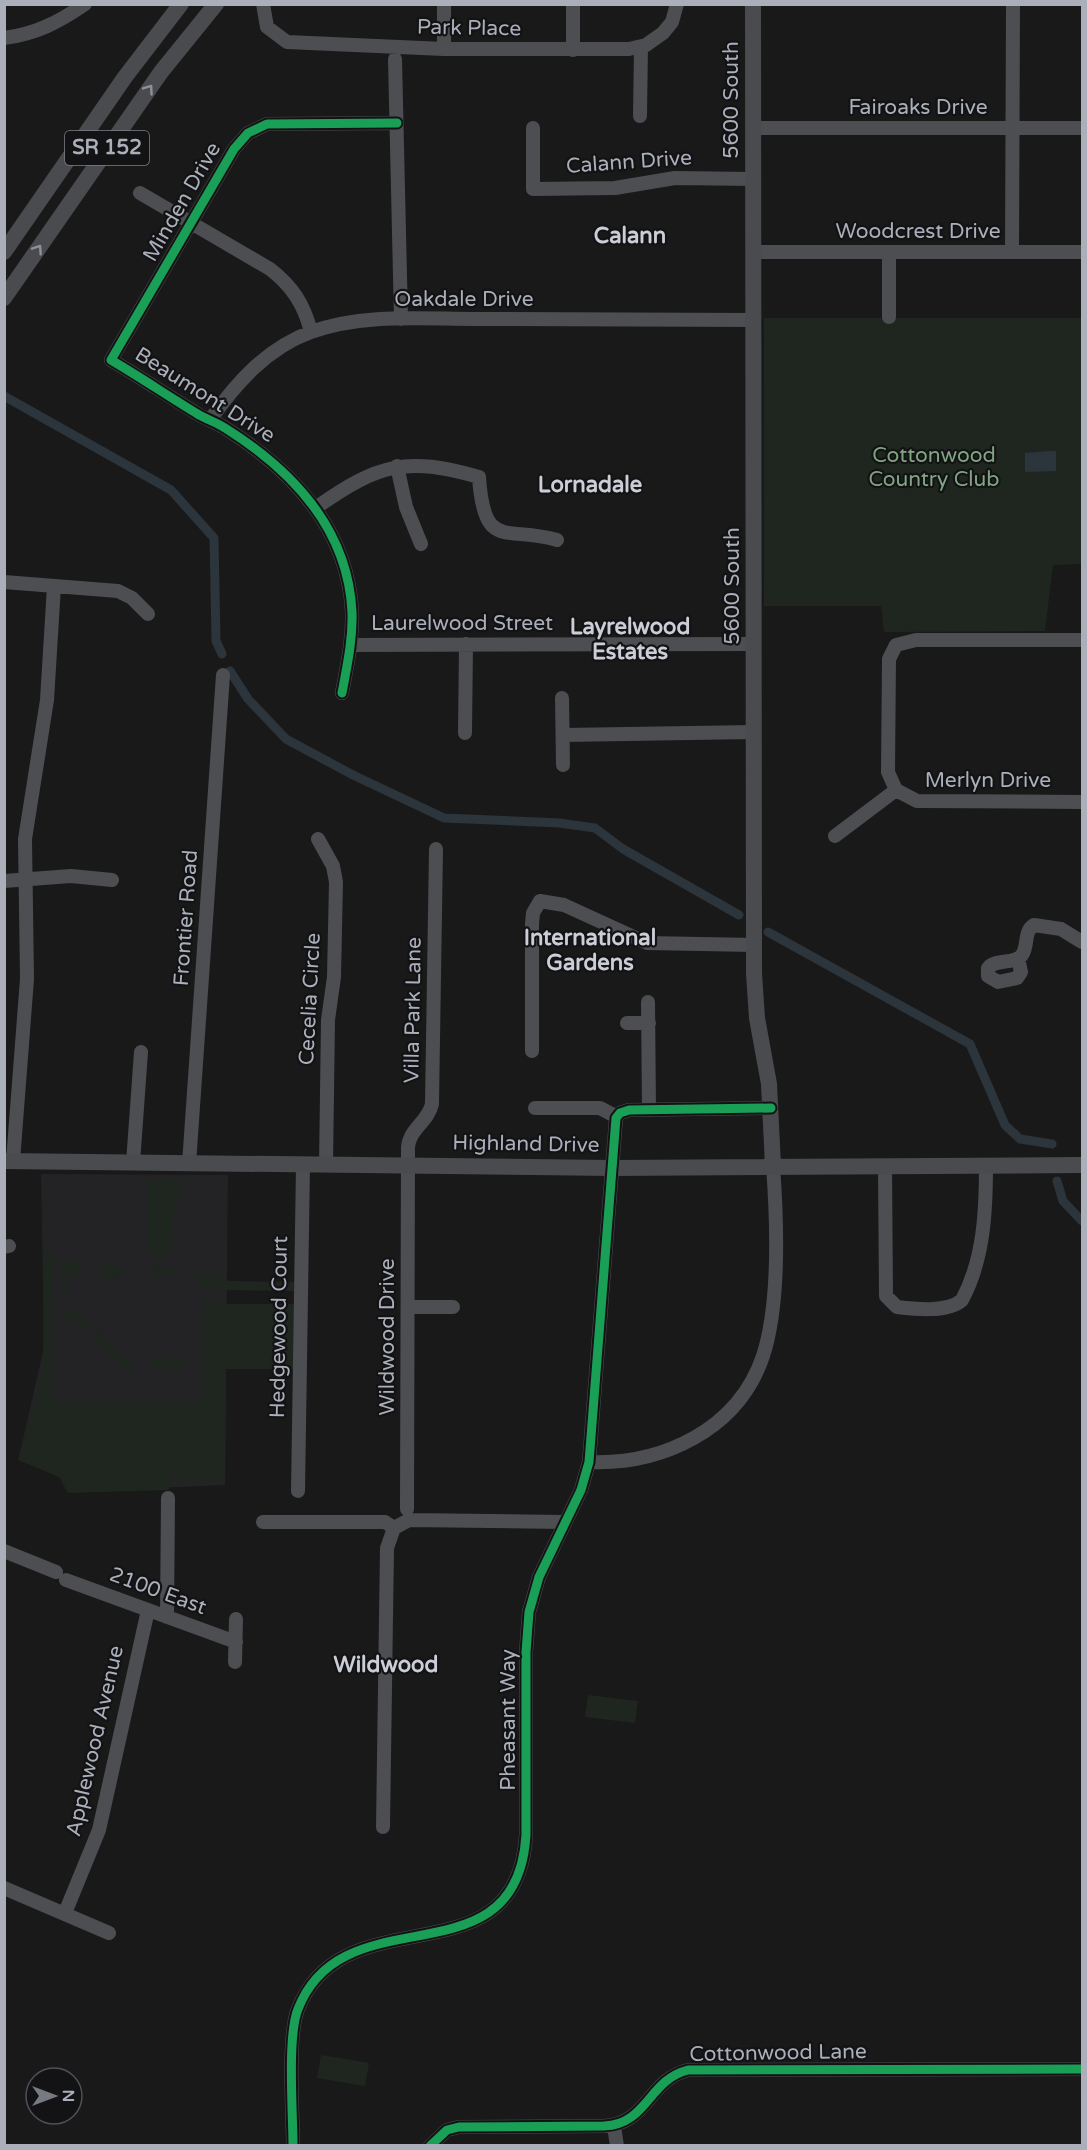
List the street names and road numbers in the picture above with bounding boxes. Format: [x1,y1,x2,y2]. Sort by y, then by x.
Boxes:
street label: Park Place [417,15,521,41]
street label: 5600 South [719,41,744,159]
street label: Fairoaks Drive [848,95,988,120]
road number: SR 152 [65,131,149,165]
street label: Minden Drive [138,138,226,266]
street label: Calann Drive [565,145,693,179]
street label: Woodcrest Drive [835,219,1001,244]
street label: Oakdale Drive [394,287,534,312]
street label: Beaumont Drive [130,342,280,448]
street label: 5600 South [720,527,745,645]
street label: Laurelwood Street [371,611,553,636]
street label: Merlyn Drive [925,768,1051,793]
street label: Frontier Road [169,849,203,987]
street label: Cecelia Circle [294,932,326,1066]
street label: Villa Park Lane [399,937,427,1083]
street label: Highland Drive [452,1130,600,1158]
street label: Hedgewood Court [265,1236,293,1418]
street label: Wildwood Drive [375,1258,400,1416]
street label: 2100 East [106,1562,210,1620]
street label: Applewood Avenue [61,1643,129,1839]
street label: Pheasant Way [496,1649,521,1791]
street label: Cottonwood Lane [689,2039,867,2067]

